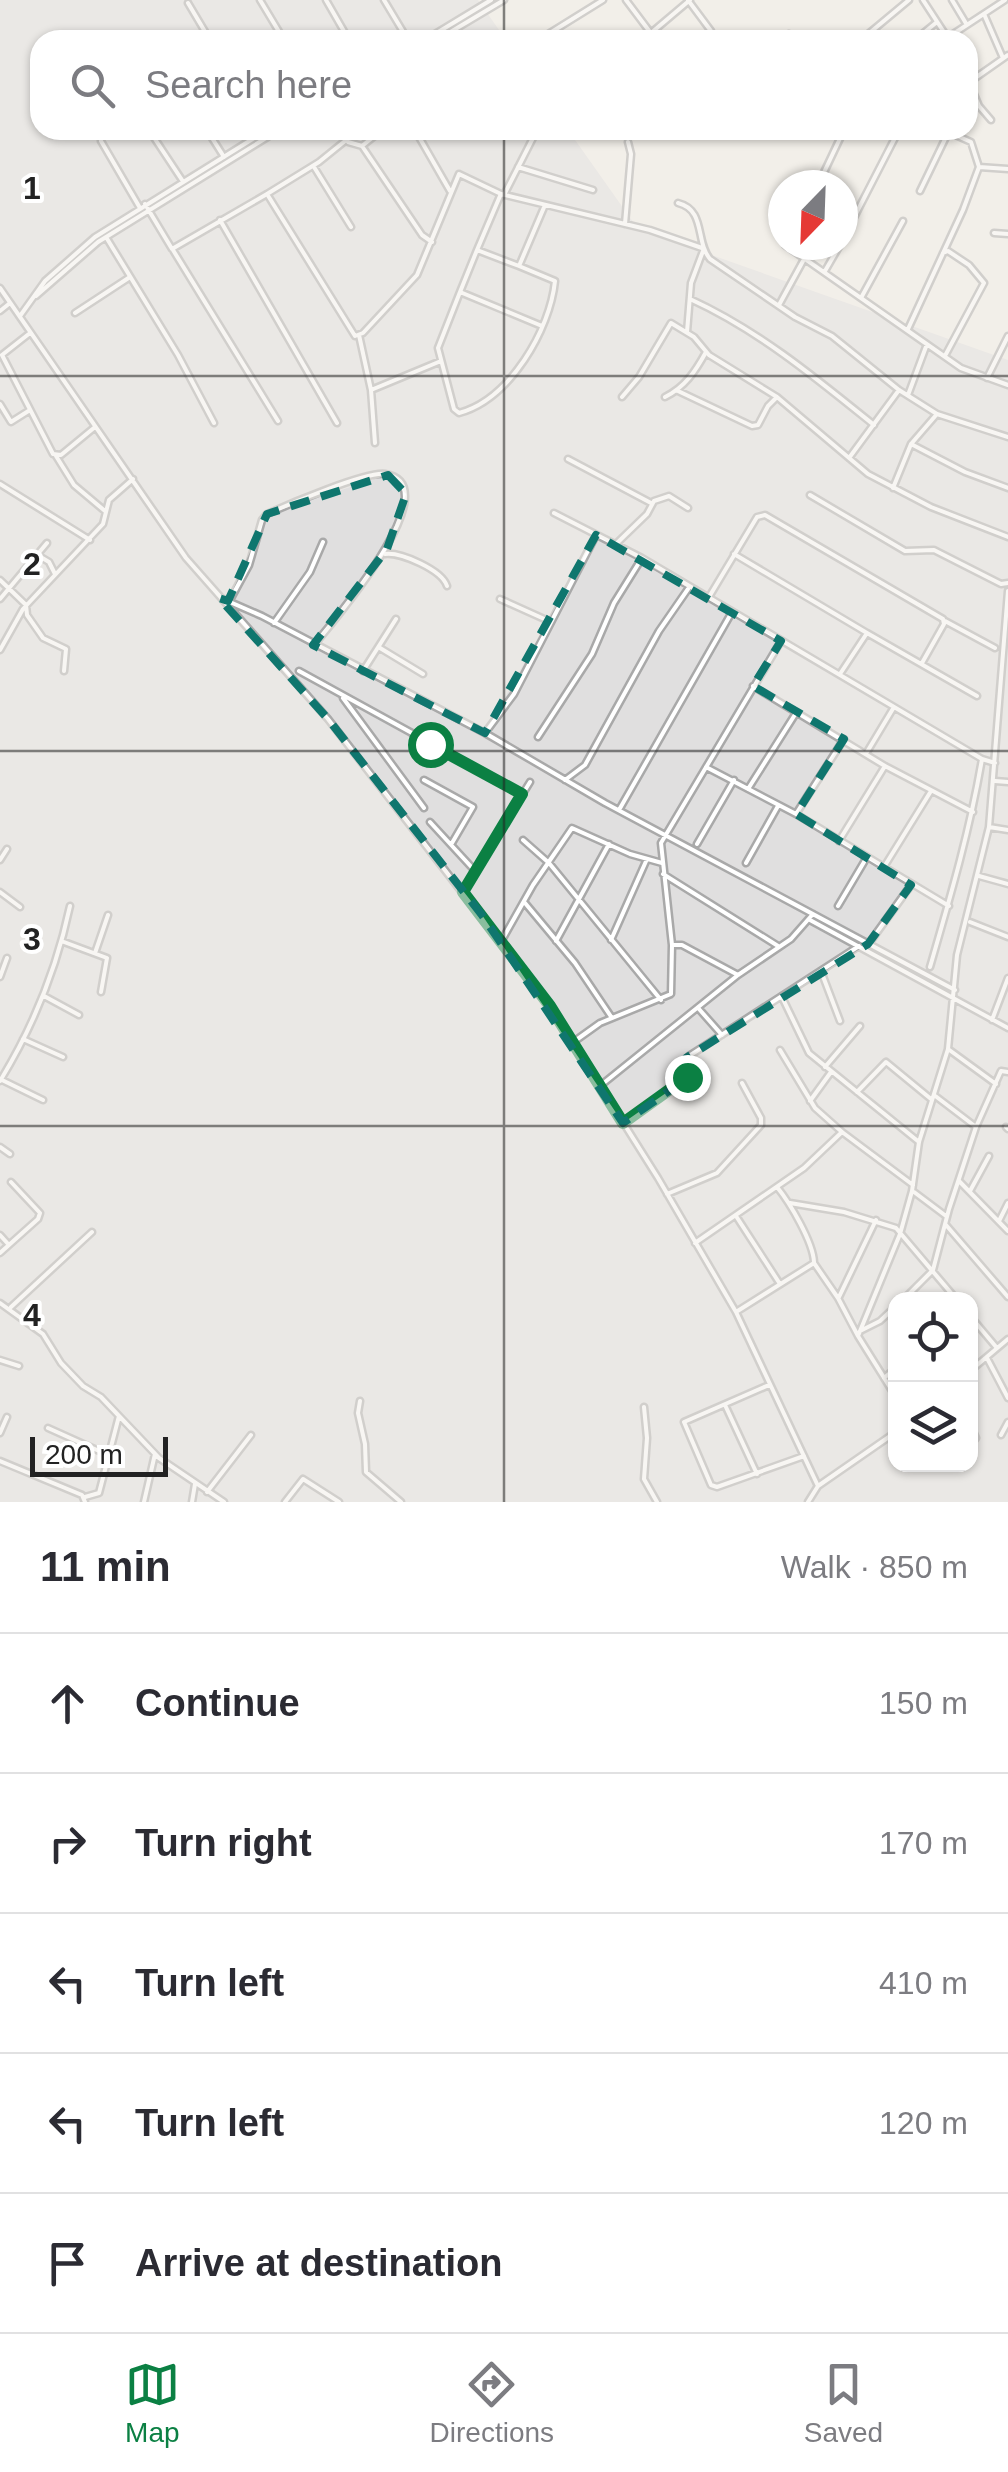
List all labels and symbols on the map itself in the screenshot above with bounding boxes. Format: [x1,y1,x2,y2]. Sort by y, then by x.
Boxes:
text: 1 [23,170,41,206]
north arrow [768,170,858,260]
text: 2 [23,546,41,582]
route start [408,722,454,768]
text: 3 [23,921,41,957]
route end [665,1055,711,1101]
text: 4 [23,1297,41,1333]
scale bar [30,1432,168,1476]

